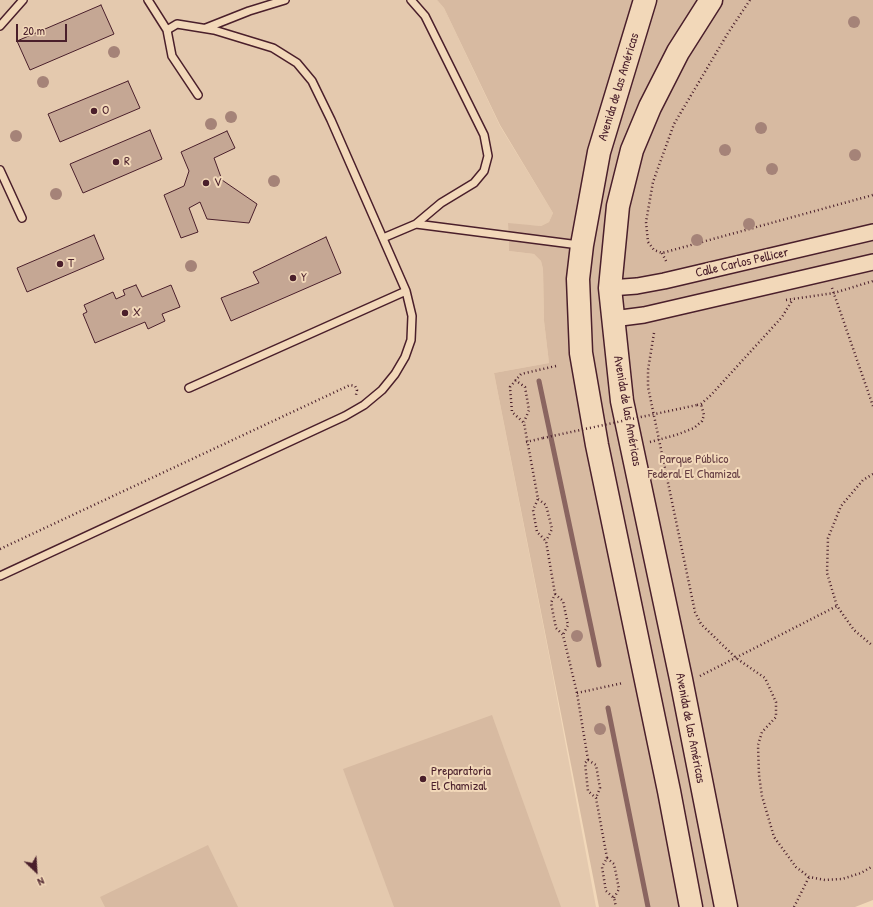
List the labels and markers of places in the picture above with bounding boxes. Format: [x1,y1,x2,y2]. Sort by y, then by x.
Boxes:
place label: O [102,103,109,119]
marker: O [89,106,99,116]
place label: R [124,154,130,170]
marker: R [111,157,121,167]
place label: V [214,175,221,191]
marker: V [201,178,211,188]
place label: T [68,256,74,272]
marker: T [55,259,65,269]
place label: Y [301,270,307,286]
marker: Y [288,273,298,283]
place label: X [133,305,141,321]
marker: X [120,308,130,318]
place label: Preparatoria El Chamizal [431,764,491,795]
marker: Preparatoria El Chamizal [418,774,428,784]

